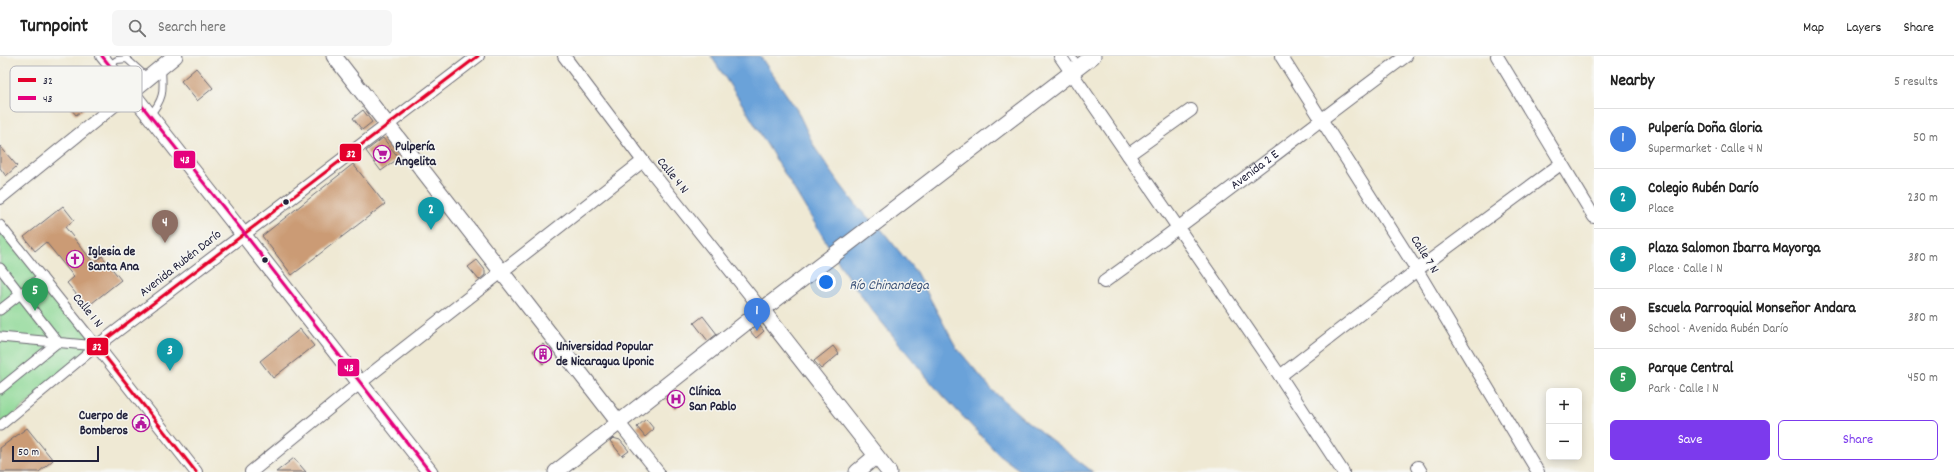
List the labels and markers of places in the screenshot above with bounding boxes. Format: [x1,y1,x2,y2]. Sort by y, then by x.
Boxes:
place label: Pulpería Angelita [395,138,437,172]
supermarket icon: Pulpería Angelita [372,144,392,164]
unlabelled marker [281,197,291,207]
pin: 2 [418,197,444,230]
pin: 4 [152,210,178,243]
place label: Iglesia de Santa Ana [88,243,140,277]
church icon: Iglesia de Santa Ana [65,249,85,269]
unlabelled marker [260,255,270,265]
pin: 5 [22,278,48,311]
pin: 1 [744,298,770,331]
pin: 3 [157,338,183,371]
place label: Universidad Popular de Nicaragua Uponic [556,338,654,372]
building icon: Universidad Popular de Nicaragua Uponic [533,344,553,364]
place label: Clínica San Pablo [689,383,737,417]
hospital icon: Clínica San Pablo [666,389,686,409]
place label: Cuerpo de Bomberos [79,407,129,441]
public building icon: Cuerpo de Bomberos [131,413,151,433]

